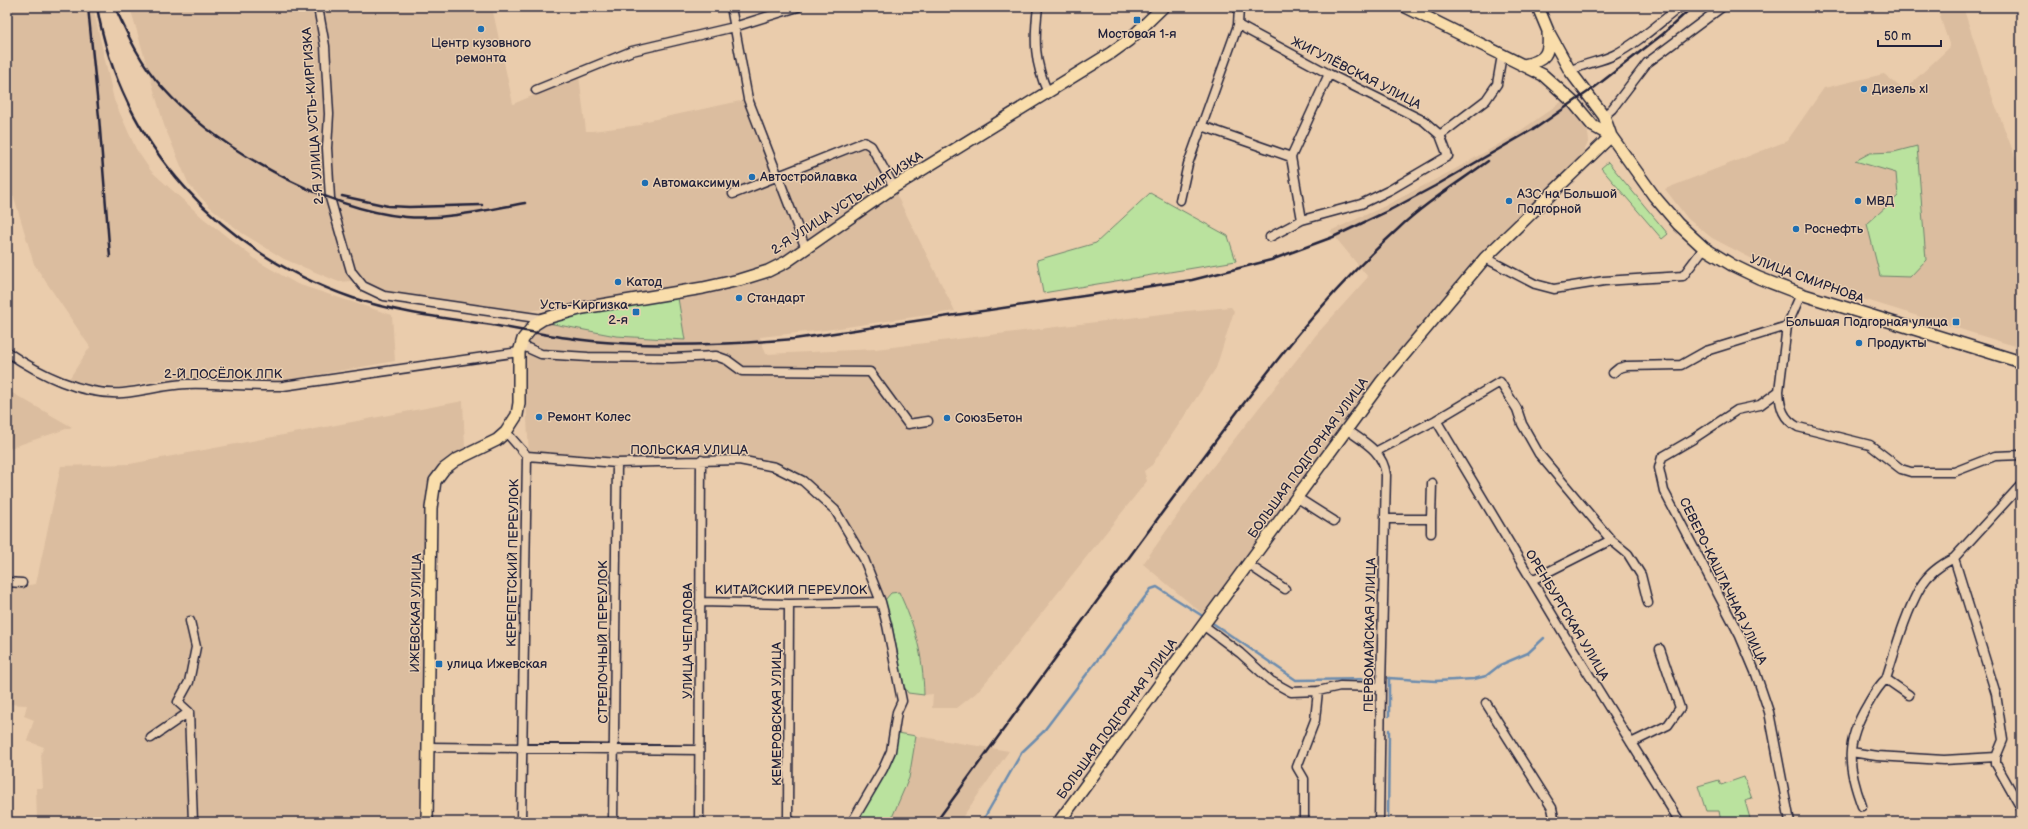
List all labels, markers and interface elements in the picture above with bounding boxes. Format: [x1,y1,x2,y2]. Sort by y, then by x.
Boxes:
marker: Мостовая 1-я [1132,15,1142,25]
scale bar [1878,22,1941,48]
marker: Центр кузовного ремонта [476,24,486,34]
place label: Мостовая 1-я [1098,26,1176,42]
street label: 2-Я УЛИЦА УСТЬ-КИРГИЗКА [299,27,327,205]
text: 50 m [1884,29,1911,44]
street label: ЖИГУЛЁВСКАЯ УЛИЦА [1288,33,1424,113]
place label: Центр кузовного ремонта [431,35,531,66]
place label: Дизель xl [1872,81,1928,97]
marker: Дизель xl [1859,84,1869,94]
street label: 2-Я УЛИЦА УСТЬ-КИРГИЗКА [768,148,926,258]
place label: Автостройлавка [759,169,858,185]
marker: Автостройлавка [747,172,757,182]
place label: Автомаксимум [652,175,740,191]
marker: Автомаксимум [640,178,650,188]
place label: АЗС на Большой Подгорной [1516,186,1617,217]
place label: МВД [1866,193,1894,209]
marker: АЗС на Большой Подгорной [1504,196,1514,206]
marker: МВД [1853,196,1863,206]
place label: Роснефть [1804,221,1864,237]
marker: Роснефть [1791,224,1801,234]
street label: УЛИЦА СМИРНОВА [1748,251,1866,307]
place label: Катод [626,274,662,290]
marker: Катод [613,277,623,287]
place label: Стандарт [747,290,805,306]
marker: Стандарт [734,293,744,303]
place label: Усть-Киргизка 2-я [540,297,628,328]
marker: Усть-Киргизка 2-я [631,307,641,317]
place label: Большая Подгорная улица [1785,314,1948,330]
marker: Большая Подгорная улица [1951,317,1961,327]
place label: Продукты [1867,335,1927,351]
marker: Продукты [1854,338,1864,348]
street label: 2-Й ПОСЁЛОК ЛПК [164,366,283,382]
street label: БОЛЬШАЯ ПОДГОРНАЯ УЛИЦА [1244,375,1372,541]
place label: Ремонт Колес [547,409,631,425]
place label: СоюзБетон [955,410,1023,426]
marker: Ремонт Колес [534,412,544,422]
marker: СоюзБетон [942,413,952,423]
street label: ПОЛЬСКАЯ УЛИЦА [630,442,748,458]
street label: КЕРЕПЕТСКИЙ ПЕРЕУЛОК [504,478,522,647]
street label: СЕВЕРО-КАШТАЧНАЯ УЛИЦА [1676,495,1770,667]
street label: ОРЕНБУРГСКАЯ УЛИЦА [1522,547,1612,683]
street label: ИЖЕВСКАЯ УЛИЦА [407,553,425,673]
street label: ПЕРВОМАЙСКАЯ УЛИЦА [1361,558,1379,712]
street label: СТРЕЛОЧНЫЙ ПЕРЕУЛОК [595,560,611,723]
street label: КИТАЙСКИЙ ПЕРЕУЛОК [715,582,868,598]
street label: УЛИЦА ЧЕПАЛОВА [680,583,696,699]
street label: БОЛЬШАЯ ПОДГОРНАЯ УЛИЦА [1053,636,1181,802]
street label: КЕМЕРОВСКАЯ УЛИЦА [769,642,785,786]
place label: улица Ижевская [447,656,547,672]
marker: улица Ижевская [434,659,444,669]

